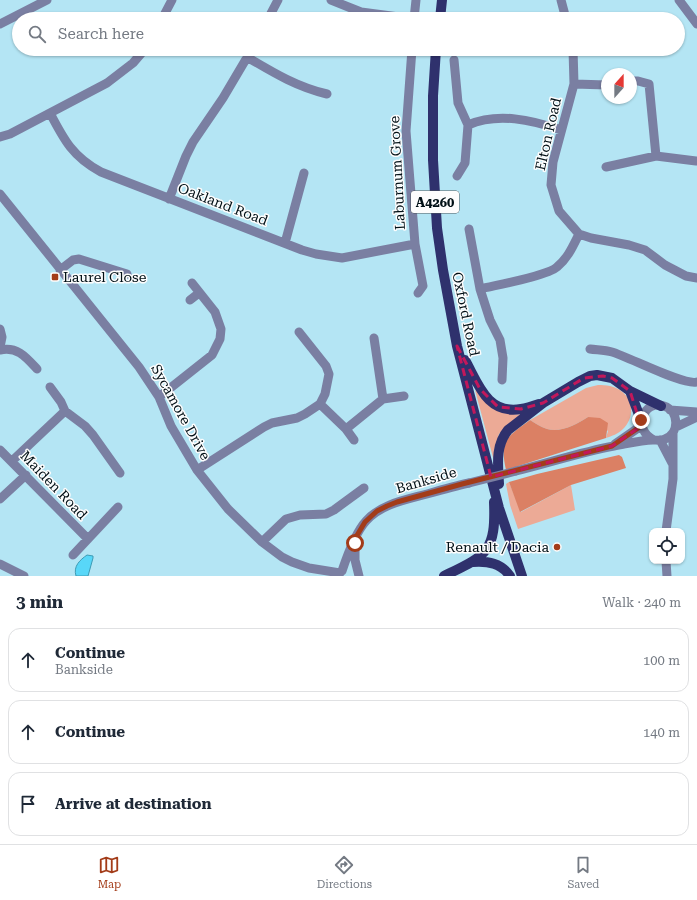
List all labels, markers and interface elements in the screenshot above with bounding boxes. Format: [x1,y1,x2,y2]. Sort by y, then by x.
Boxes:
search box [12,12,685,56]
icon: search [26,23,48,45]
text: Search here [58,25,144,43]
north arrow [601,68,637,104]
street label: Elton Road [532,96,564,172]
street label: Laburnum Grove [386,115,408,230]
street label: Oakland Road [176,179,270,229]
road number: A4260 [411,191,459,213]
place label: Laurel Close [63,269,147,285]
street label: Oxford Road [449,270,483,358]
marker: Laurel Close [50,272,60,282]
street label: Sycamore Drive [148,361,214,463]
route end [632,411,650,429]
street label: Maiden Road [17,447,91,523]
street label: Bankside [394,464,458,496]
map controls [649,528,685,564]
button: locate [649,528,685,564]
route start [346,534,364,552]
place label: Renault / Dacia [446,539,549,555]
marker: Renault / Dacia [552,542,562,552]
text: 3 min [16,592,63,612]
text: Walk · 240 m [602,595,681,610]
text: Continue [55,644,125,662]
icon: ahead [17,649,39,671]
text: 100 m [643,653,680,668]
text: Bankside [55,662,113,677]
icon: ahead [17,721,39,743]
text: Continue [55,723,125,741]
text: 140 m [643,725,680,740]
icon: arrive [17,793,39,815]
text: Arrive at destination [55,795,211,813]
tab: Map [98,854,121,891]
tab: Directions [317,854,372,891]
tab: Saved [567,854,599,891]

